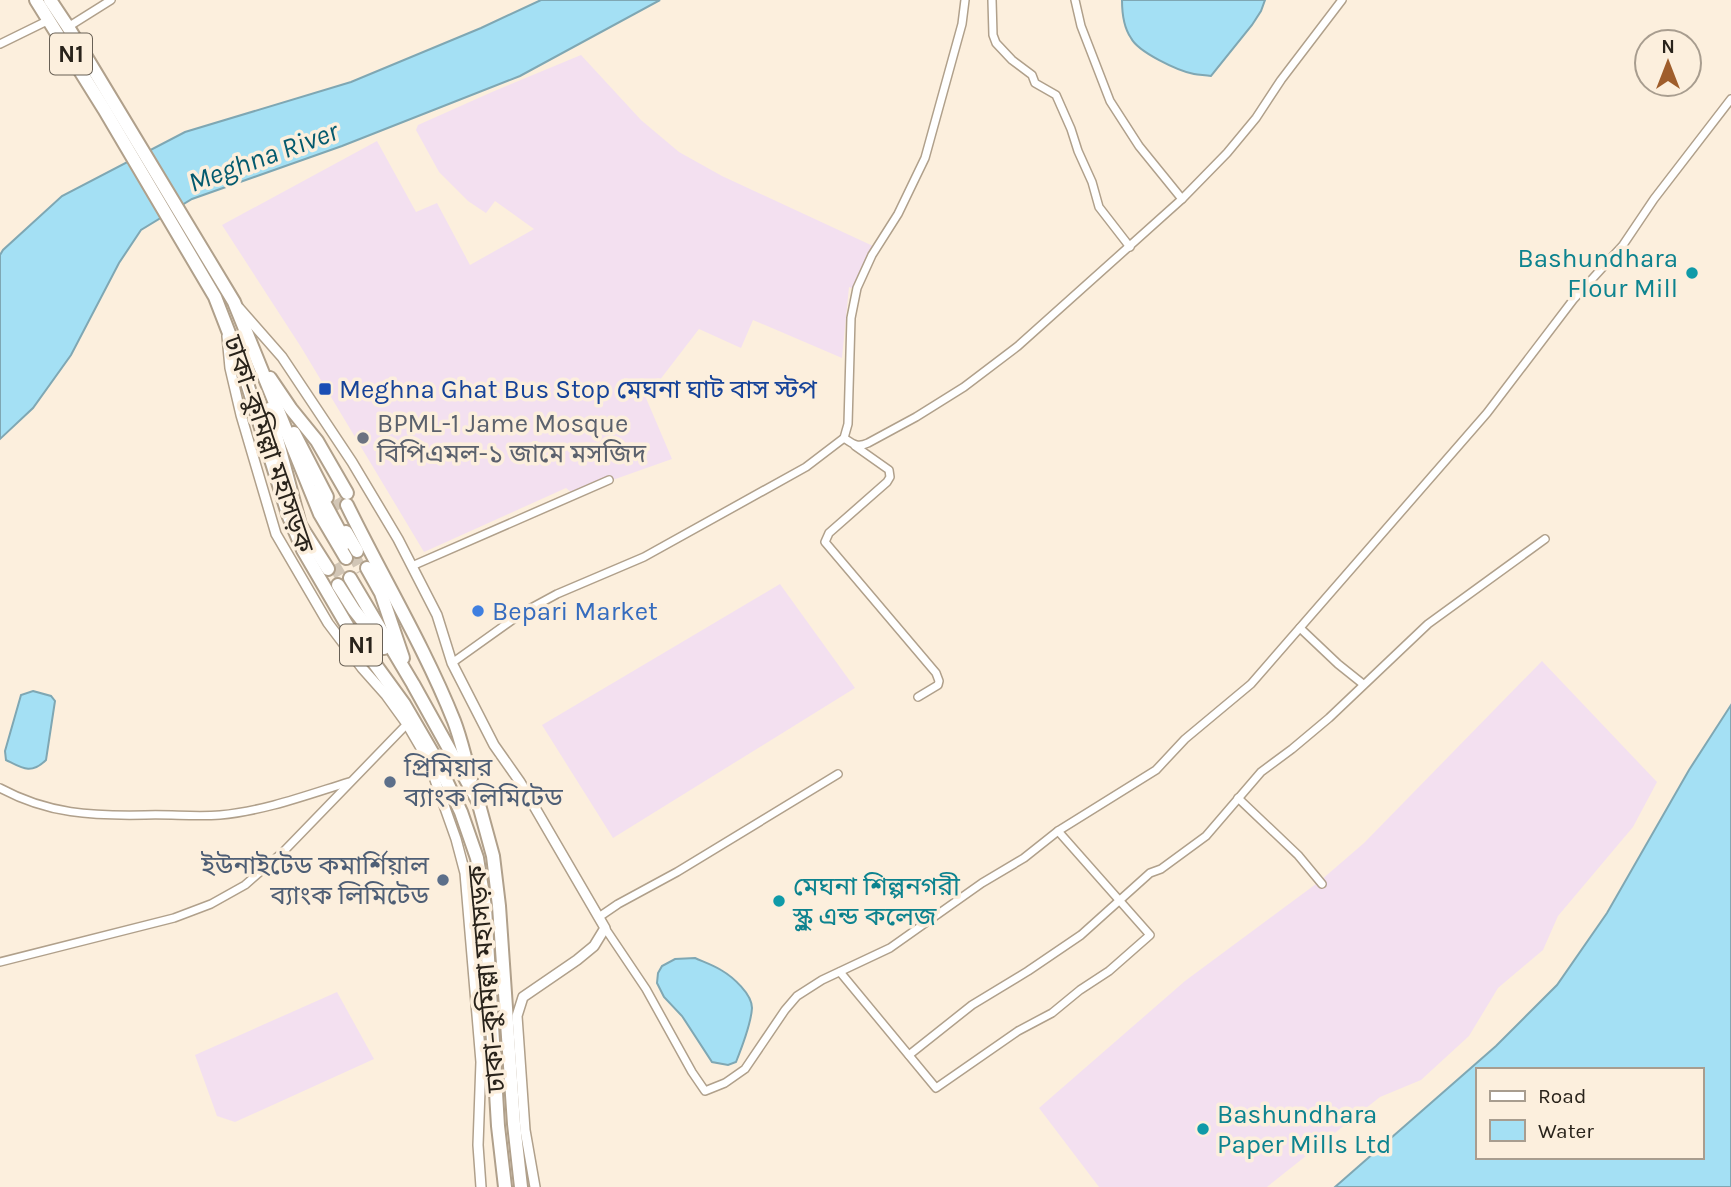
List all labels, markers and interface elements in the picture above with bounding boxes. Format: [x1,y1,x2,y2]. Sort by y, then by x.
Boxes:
north arrow [1633,28,1703,98]
road number: N1 [50,34,92,74]
text: N [1661,36,1675,58]
water label: Meghna River [184,114,344,199]
place label: Bashundhara Flour Mill [1518,243,1678,304]
marker: Bashundhara Flour Mill [1684,265,1700,281]
street label: ঢাকা–কুমিল্লা মহাসড়ক [216,330,321,558]
place label: Meghna Ghat Bus Stop মেঘনা ঘাট বাস স্টপ [339,374,817,405]
marker: Meghna Ghat Bus Stop মেঘনা ঘাট বাস স্টপ [317,381,333,397]
place label: BPML-1 Jame Mosque বিপিএমল-১ জামে মসজিদ [376,408,647,469]
marker: BPML-1 Jame Mosque বিপিএমল-১ জামে মসজিদ [355,430,371,446]
place label: Bepari Market [492,596,658,627]
marker: Bepari Market [470,603,486,619]
road number: N1 [340,624,382,666]
place label: প্রিমিয়ার ব্যাংক লিমিটেড [403,752,563,813]
marker: প্রিমিয়ার ব্যাংক লিমিটেড [382,774,398,790]
place label: ইউনাইটেড কমার্শিয়াল ব্যাংক লিমিটেড [200,850,430,911]
street label: ঢাকা–কুমিল্লা মহাসড়ক [461,863,512,1095]
place label: মেঘনা শিল্পনগরী স্কুল এন্ড কলেজ [792,871,961,932]
marker: ইউনাইটেড কমার্শিয়াল ব্যাংক লিমিটেড [435,872,451,888]
marker: মেঘনা শিল্পনগরী স্কুল এন্ড কলেজ [771,893,787,909]
legend [1476,1068,1703,1159]
text: Road [1538,1084,1586,1108]
place label: Bashundhara Paper Mills Ltd [1217,1099,1391,1160]
text: Water [1538,1119,1594,1143]
marker: Bashundhara Paper Mills Ltd [1195,1121,1211,1137]

